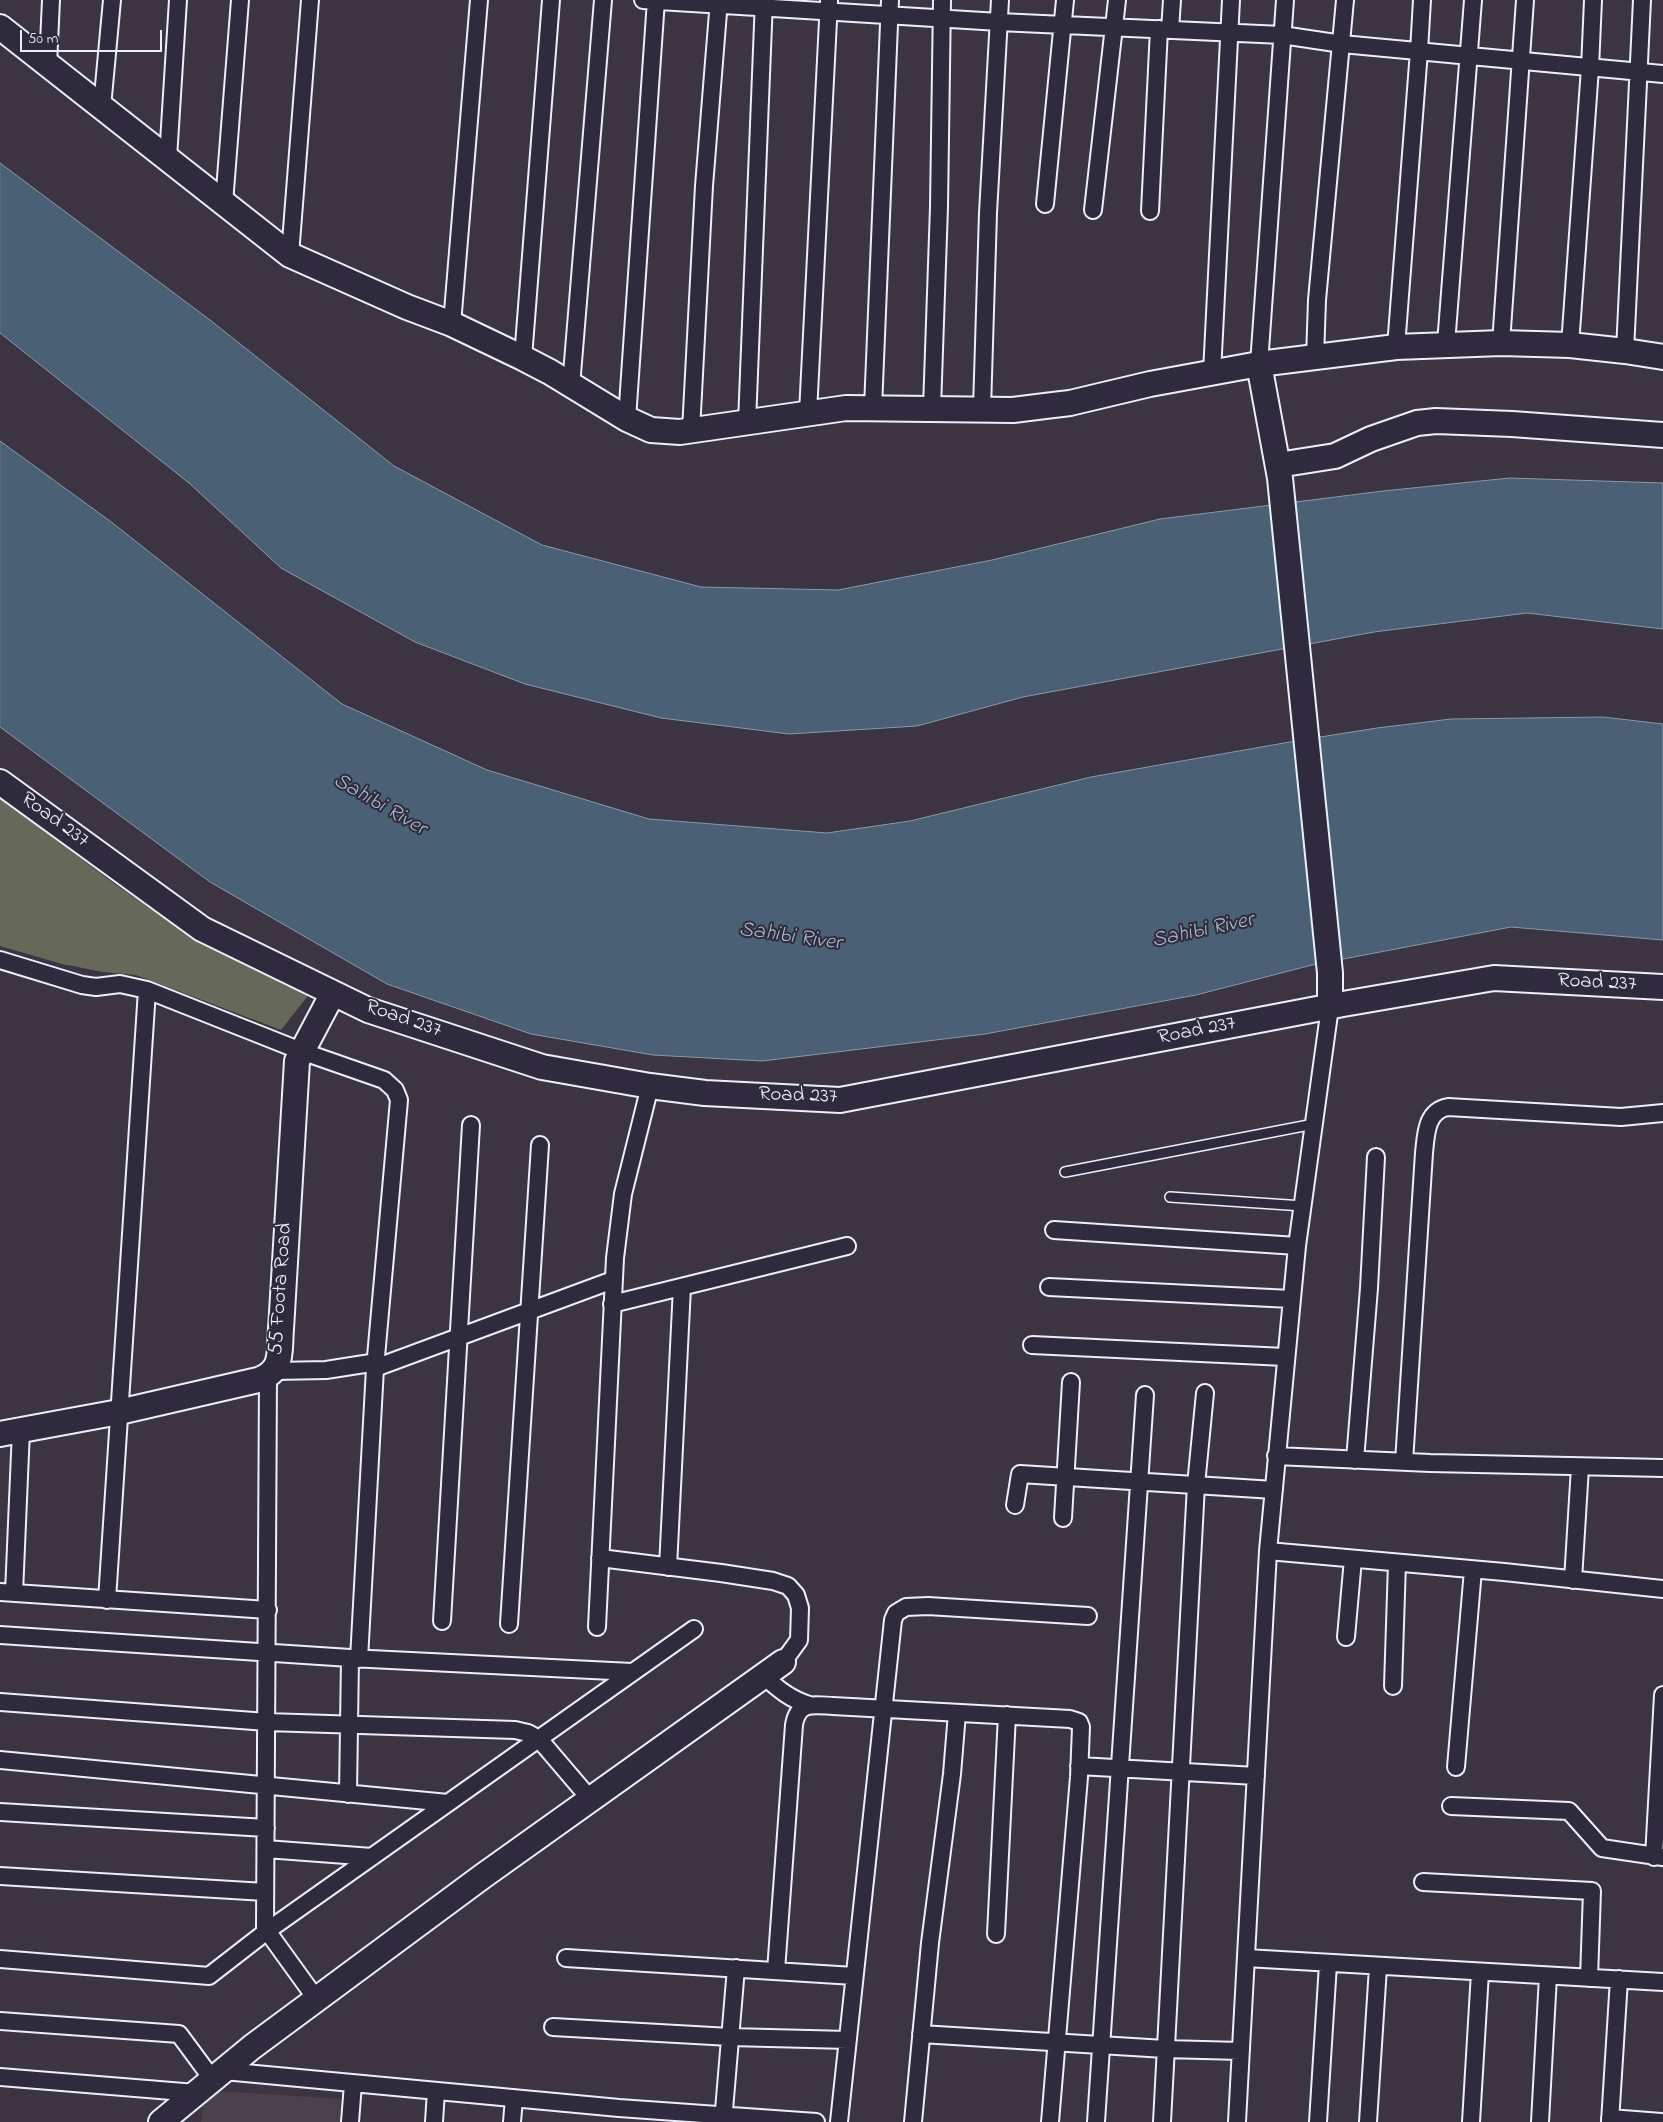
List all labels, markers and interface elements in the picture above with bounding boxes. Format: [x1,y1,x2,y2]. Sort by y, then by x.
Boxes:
scale bar [22,20,165,52]
text: 50 m [28,28,58,50]
water label: Sahibi River [328,769,430,843]
street label: Road 237 [15,788,93,854]
water label: Sahibi River [1150,908,1256,956]
water label: Sahibi River [737,918,843,958]
street label: Road 237 [1557,969,1637,999]
street label: Road 237 [362,995,444,1045]
street label: Road 237 [1156,1012,1238,1052]
street label: Road 237 [758,1083,838,1111]
street label: 55 Foota Road [265,1222,299,1356]

